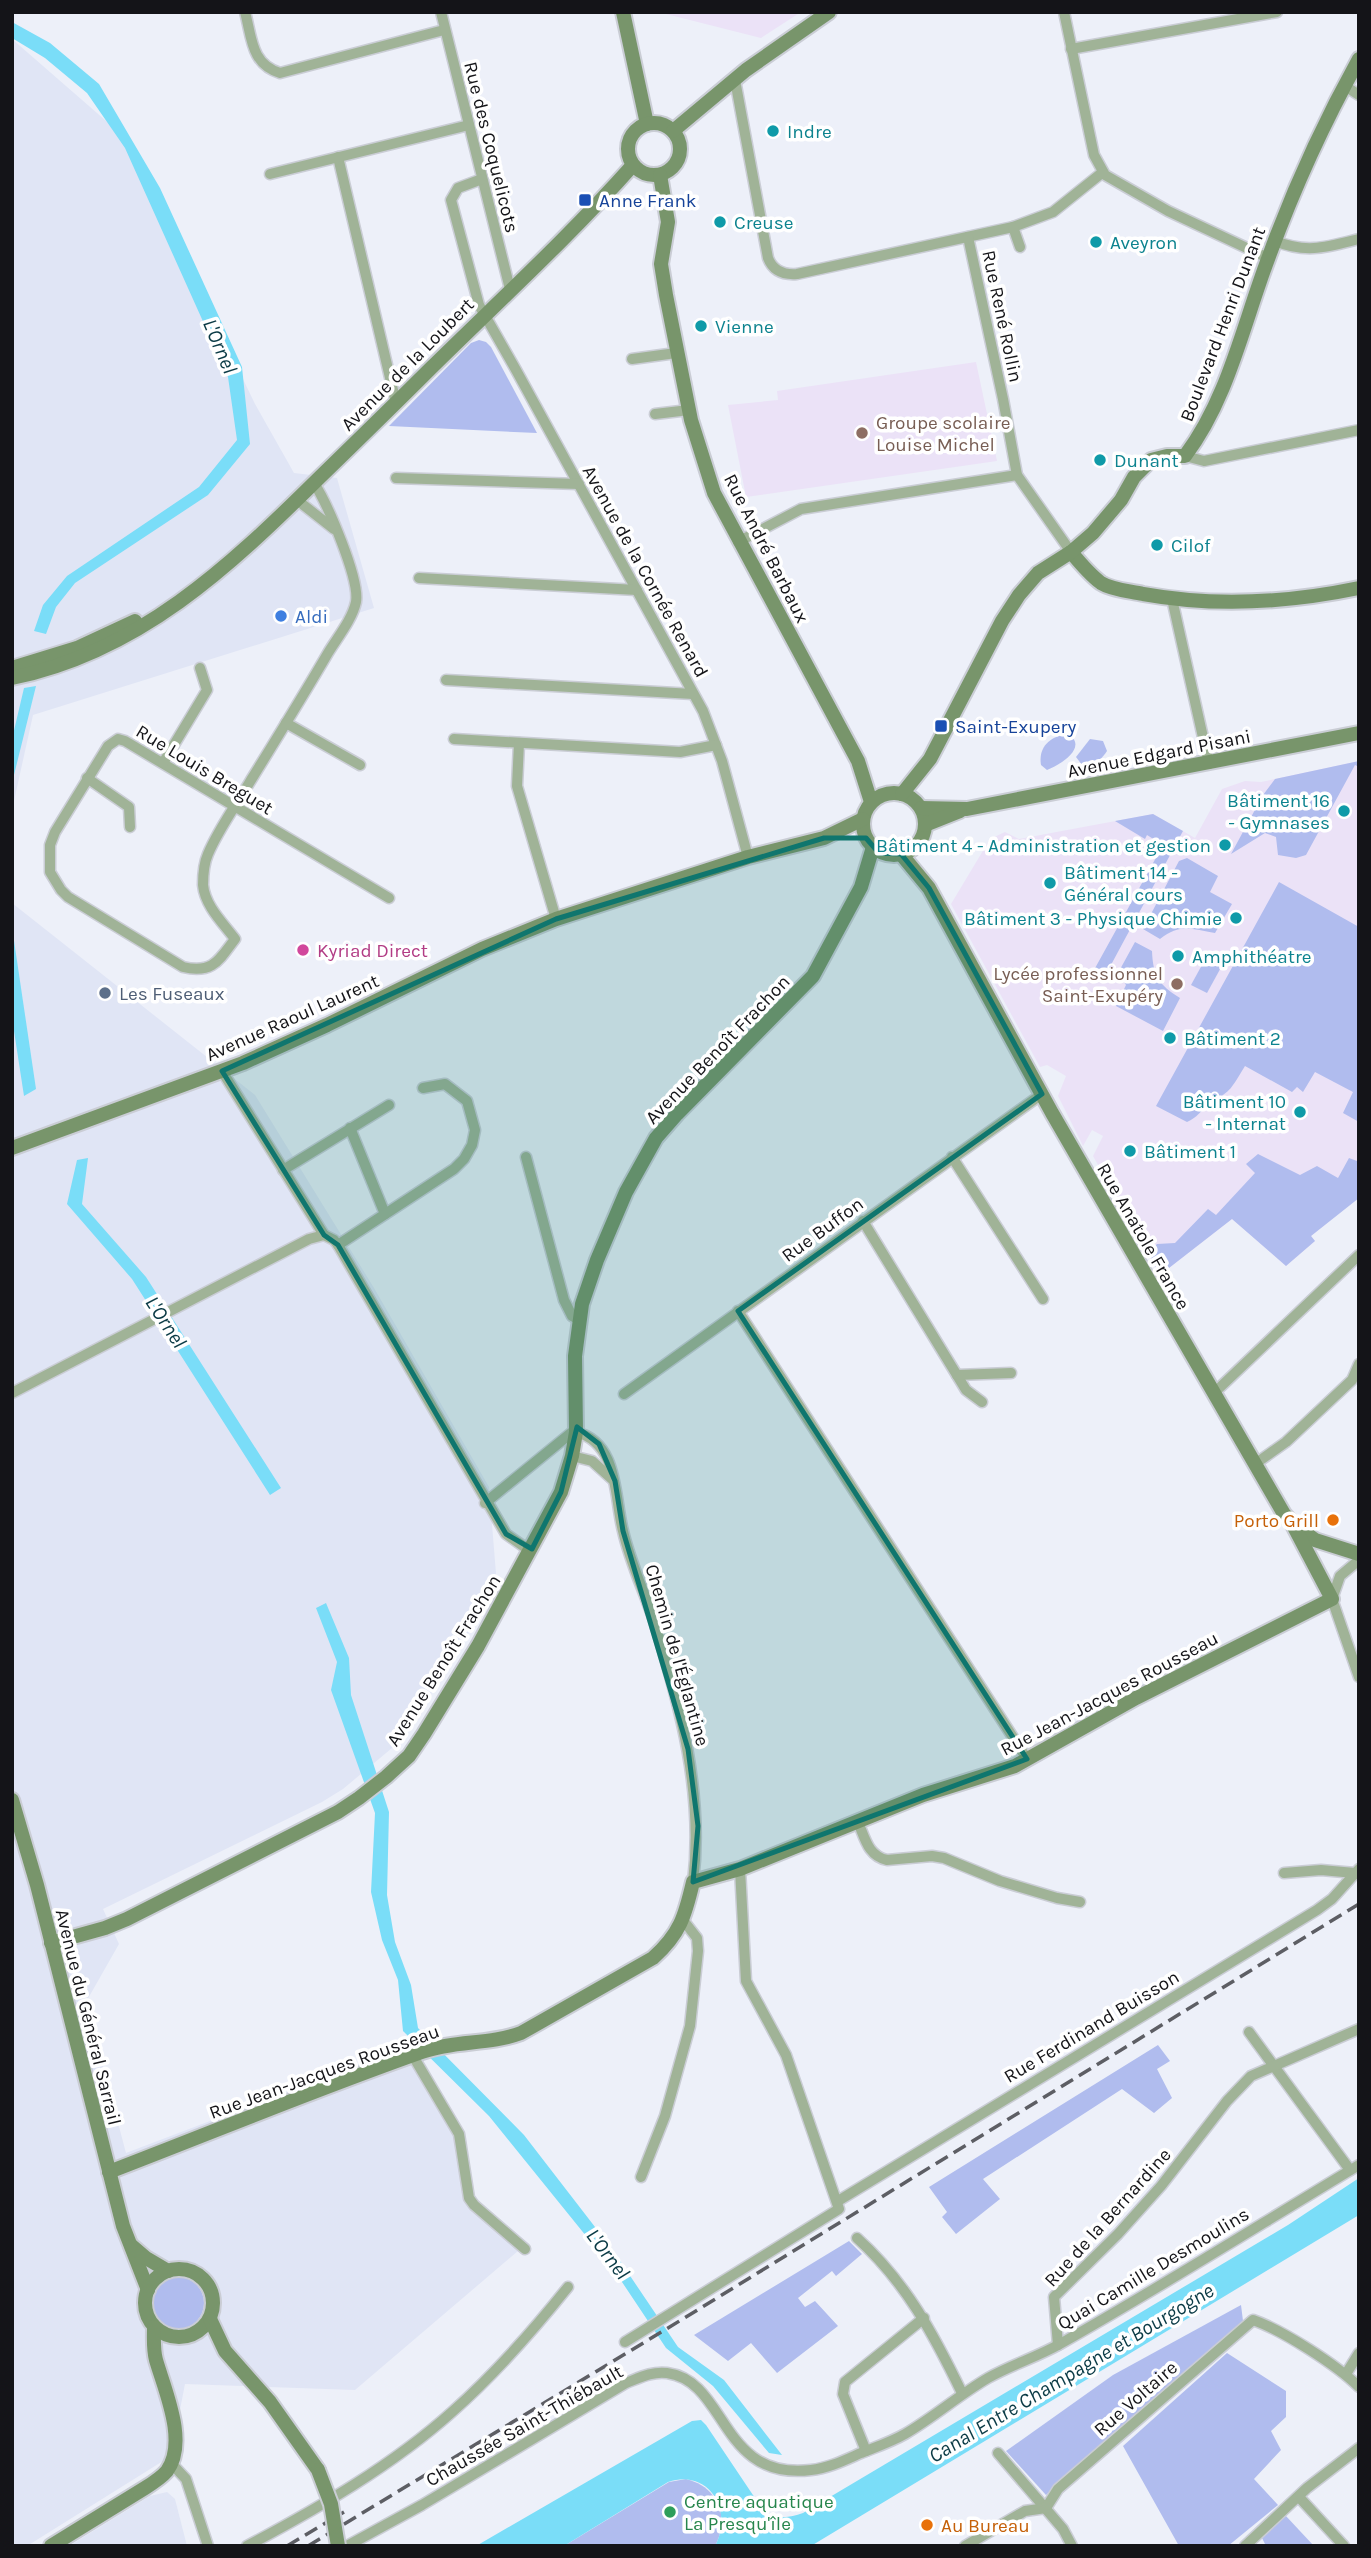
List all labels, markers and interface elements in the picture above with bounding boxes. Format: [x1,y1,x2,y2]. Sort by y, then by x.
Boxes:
street label: Rue des Coquelicots [459,59,523,235]
place label: Indre [787,121,832,143]
marker: Indre [765,123,781,139]
place label: Anne Frank [599,190,697,212]
marker: Anne Frank [577,192,593,208]
place label: Creuse [734,212,794,234]
marker: Creuse [712,214,728,230]
street label: Boulevard Henri Dunant [1176,224,1270,425]
place label: Aveyron [1110,232,1177,254]
marker: Aveyron [1088,234,1104,250]
street label: Rue René Rollin [977,248,1027,384]
street label: Avenue de la Loubert [337,294,479,436]
water label: L'Ornel [198,315,242,377]
place label: Vienne [715,316,774,338]
marker: Vienne [693,318,709,334]
place label: Groupe scolaire Louise Michel [876,412,1011,456]
marker: Groupe scolaire Louise Michel [854,425,870,441]
place label: Dunant [1114,450,1179,472]
marker: Dunant [1092,452,1108,468]
street label: Avenue de la Cornée Renard [578,462,713,681]
street label: Rue André Barbaux [719,470,813,627]
place label: Cilof [1171,535,1211,557]
marker: Cilof [1149,537,1165,553]
place label: Aldi [295,606,328,628]
marker: Aldi [273,608,289,624]
place label: Saint-Exupery [955,716,1076,738]
marker: Saint-Exupery [933,718,949,734]
street label: Rue Louis Breguet [132,720,277,819]
street label: Avenue Edgard Pisani [1066,725,1253,783]
place label: Bâtiment 16 - Gymnases [1227,790,1330,834]
marker: Bâtiment 16 - Gymnases [1336,803,1352,819]
place label: Bâtiment 4 - Administration et gestion [876,835,1211,857]
marker: Bâtiment 4 - Administration et gestion [1217,837,1233,853]
place label: Bâtiment 14 - Général cours [1064,862,1183,906]
marker: Bâtiment 14 - Général cours [1042,875,1058,891]
place label: Bâtiment 3 - Physique Chimie [964,908,1222,930]
marker: Bâtiment 3 - Physique Chimie [1228,910,1244,926]
place label: Kyriad Direct [317,940,428,962]
marker: Kyriad Direct [295,942,311,958]
place label: Amphithéatre [1192,946,1312,968]
marker: Amphithéatre [1170,948,1186,964]
place label: Lycée professionnel Saint-Exupéry [993,963,1163,1007]
street label: Avenue Raoul Laurent [203,970,382,1066]
street label: Avenue Benoît Frachon [641,971,794,1129]
marker: Lycée professionnel Saint-Exupéry [1169,976,1185,992]
place label: Les Fuseaux [119,983,225,1005]
marker: Les Fuseaux [97,985,113,1001]
place label: Bâtiment 2 [1184,1028,1281,1050]
marker: Bâtiment 2 [1162,1030,1178,1046]
place label: Bâtiment 10 - Internat [1183,1091,1286,1135]
marker: Bâtiment 10 - Internat [1292,1104,1308,1120]
place label: Bâtiment 1 [1144,1141,1236,1163]
marker: Bâtiment 1 [1122,1143,1138,1159]
street label: Rue Anatole France [1092,1159,1194,1314]
street label: Rue Buffon [777,1193,868,1267]
water label: L'Ornel [140,1291,192,1353]
place label: Porto Grill [1234,1510,1319,1532]
marker: Porto Grill [1325,1512,1341,1528]
street label: Chemin de l'Églantine [641,1561,715,1749]
street label: Avenue Benoît Frachon [382,1571,506,1750]
street label: Rue Jean-Jacques Rousseau [997,1627,1222,1761]
street label: Avenue du Général Sarrail [51,1907,126,2128]
street label: Rue Ferdinand Buisson [1000,1966,1183,2088]
street label: Rue Jean-Jacques Rousseau [206,2020,442,2124]
street label: Rue de la Bernardine [1040,2144,1176,2291]
street label: Quai Camille Desmoulins [1054,2203,1253,2335]
water label: L'Ornel [581,2224,635,2284]
water label: Canal Entre Champagne et Bourgogne [924,2278,1218,2468]
street label: Rue Voltaire [1090,2357,1182,2441]
street label: Chaussée Saint-Thiébault [422,2360,627,2491]
place label: Centre aquatique La Presqu'île [684,2491,834,2535]
marker: Centre aquatique La Presqu'île [662,2504,678,2520]
place label: Au Bureau [941,2515,1030,2537]
marker: Au Bureau [919,2517,935,2533]

